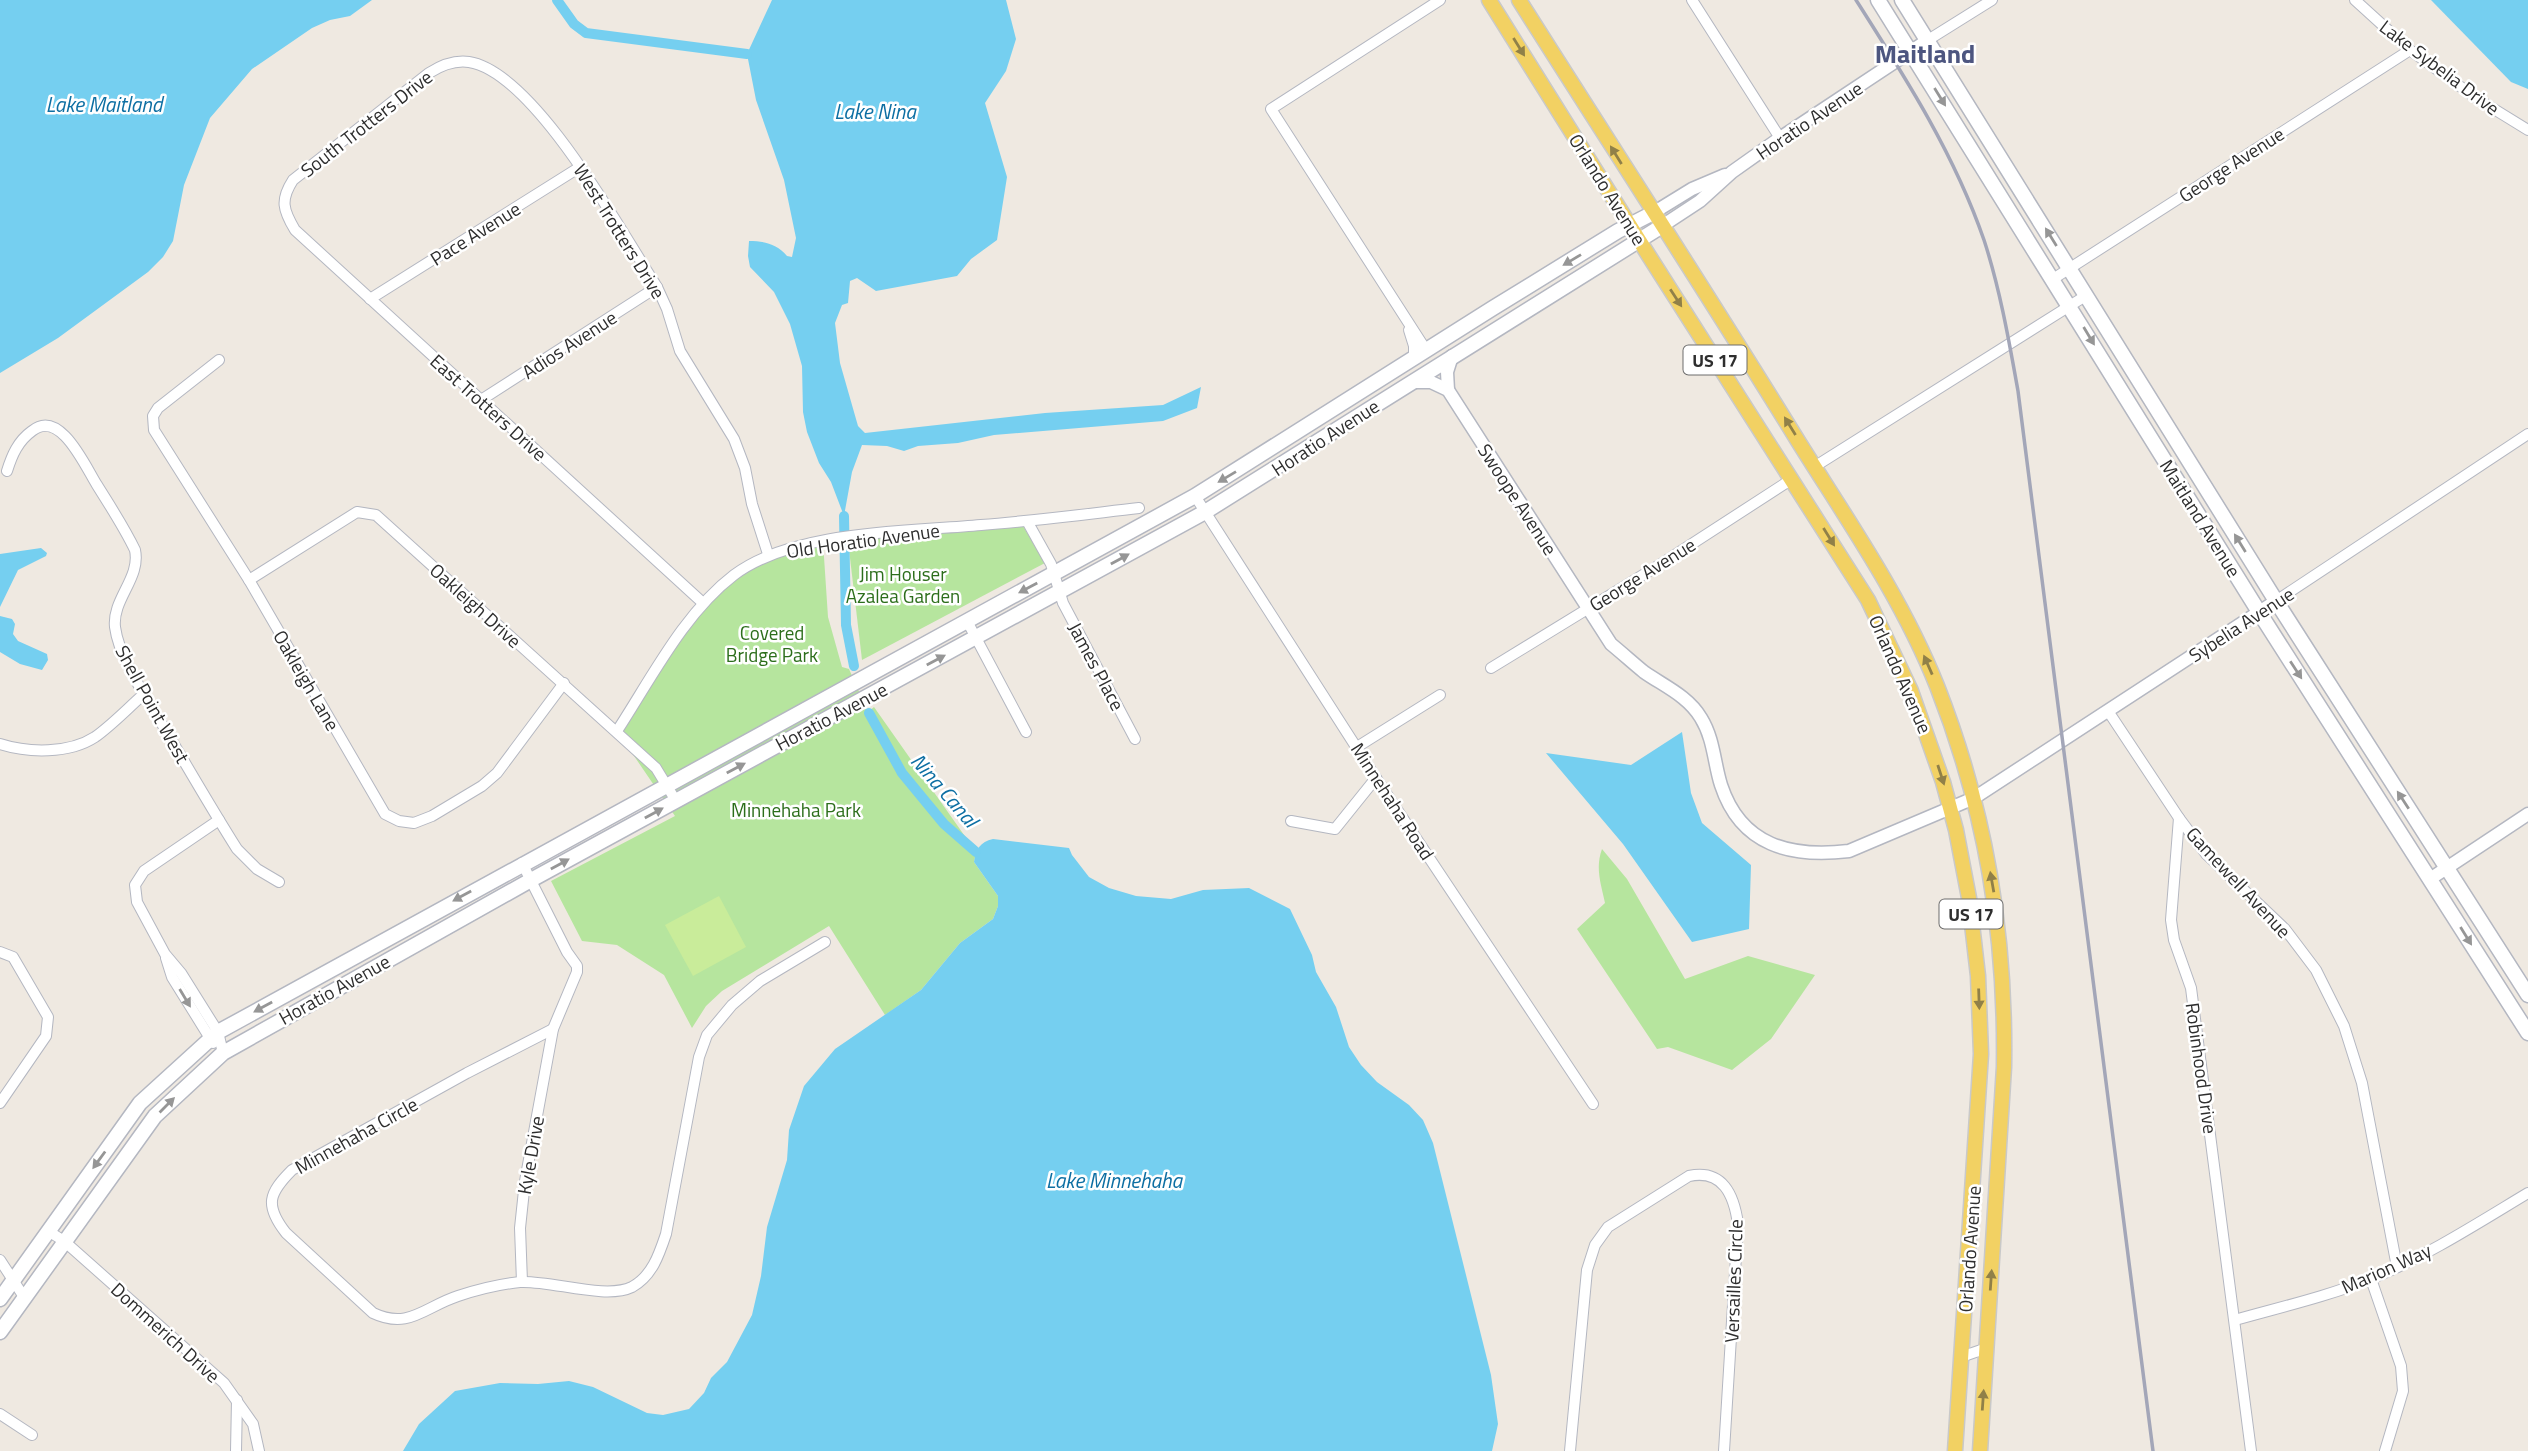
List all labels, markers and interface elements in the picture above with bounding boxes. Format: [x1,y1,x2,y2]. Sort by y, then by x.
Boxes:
street label: Lake Sybelia Drive [2374,12,2506,122]
district label: Maitland [1875,34,1975,73]
one-way arrow [1512,37,1525,57]
street label: South Trotters Drive [294,62,438,184]
street label: Horatio Avenue [1750,73,1868,167]
one-way arrow [1934,87,1946,106]
water label: Lake Maitland [46,88,165,120]
water label: Lake Nina [834,95,917,127]
street label: George Avenue [2172,119,2290,209]
street label: Orlando Avenue [1562,127,1654,251]
one-way arrow [1610,145,1623,165]
street label: West Trotters Drive [567,158,673,304]
street label: Pace Avenue [424,194,526,272]
one-way arrow [2045,228,2058,247]
one-way arrow [1562,253,1581,266]
one-way arrow [1669,288,1682,308]
street label: Adios Avenue [516,302,622,386]
one-way arrow [2083,327,2096,346]
road number: US 17 [1684,346,1746,374]
street label: East Trotters Drive [424,347,554,467]
street label: Horatio Avenue [1265,391,1385,483]
one-way arrow [1783,417,1796,436]
street label: Swoope Avenue [1471,438,1565,560]
street label: Maitland Avenue [2153,453,2249,583]
one-way arrow [1218,470,1237,483]
street label: Old Horatio Avenue [784,515,942,565]
one-way arrow [1822,527,1835,547]
street label: George Avenue [1583,530,1701,618]
one-way arrow [2234,534,2247,553]
one-way arrow [1110,553,1129,565]
street label: Oakleigh Drive [424,556,528,654]
park label: Jim Houser Azalea Garden [846,559,960,610]
street label: Sybelia Avenue [2183,579,2299,669]
one-way arrow [1019,582,1038,594]
street label: Orlando Avenue [1862,610,1940,738]
street label: James Place [1062,617,1132,715]
park label: Covered Bridge Park [726,618,818,669]
street label: Oakleigh Lane [266,624,348,736]
street label: Shell Point West [109,640,198,769]
one-way arrow [926,654,946,666]
one-way arrow [1922,655,1934,675]
one-way arrow [2290,660,2303,680]
street label: Horatio Avenue [770,674,892,758]
street label: Minnehaha Road [1344,737,1442,865]
water label: Nina Canal [904,746,988,836]
one-way arrow [726,762,745,774]
one-way arrow [1936,765,1947,786]
one-way arrow [2396,790,2409,809]
park label: Minnehaha Park [731,795,861,824]
one-way arrow [644,807,663,819]
street label: Gamewell Avenue [2180,820,2298,944]
one-way arrow [551,858,570,870]
one-way arrow [1986,871,1997,893]
one-way arrow [452,890,472,902]
road number: US 17 [1940,900,2002,929]
one-way arrow [2460,926,2473,946]
street label: Horatio Avenue [273,946,395,1032]
one-way arrow [178,988,191,1007]
one-way arrow [1973,988,1985,1010]
one-way arrow [253,1001,273,1013]
street label: Robinhood Drive [2178,1001,2226,1135]
street label: Minnehaha Circle [289,1089,423,1181]
one-way arrow [158,1096,175,1113]
street label: Kyle Drive [509,1113,551,1197]
one-way arrow [92,1151,106,1169]
water label: Lake Minnehaha [1046,1164,1184,1196]
street label: Orlando Avenue [1950,1185,1988,1313]
street label: Versailles Circle [1716,1219,1750,1343]
street label: Marion Way [2336,1235,2436,1301]
one-way arrow [1986,1269,1997,1291]
street label: Dommerich Drive [105,1275,227,1389]
one-way arrow [1978,1388,1989,1410]

